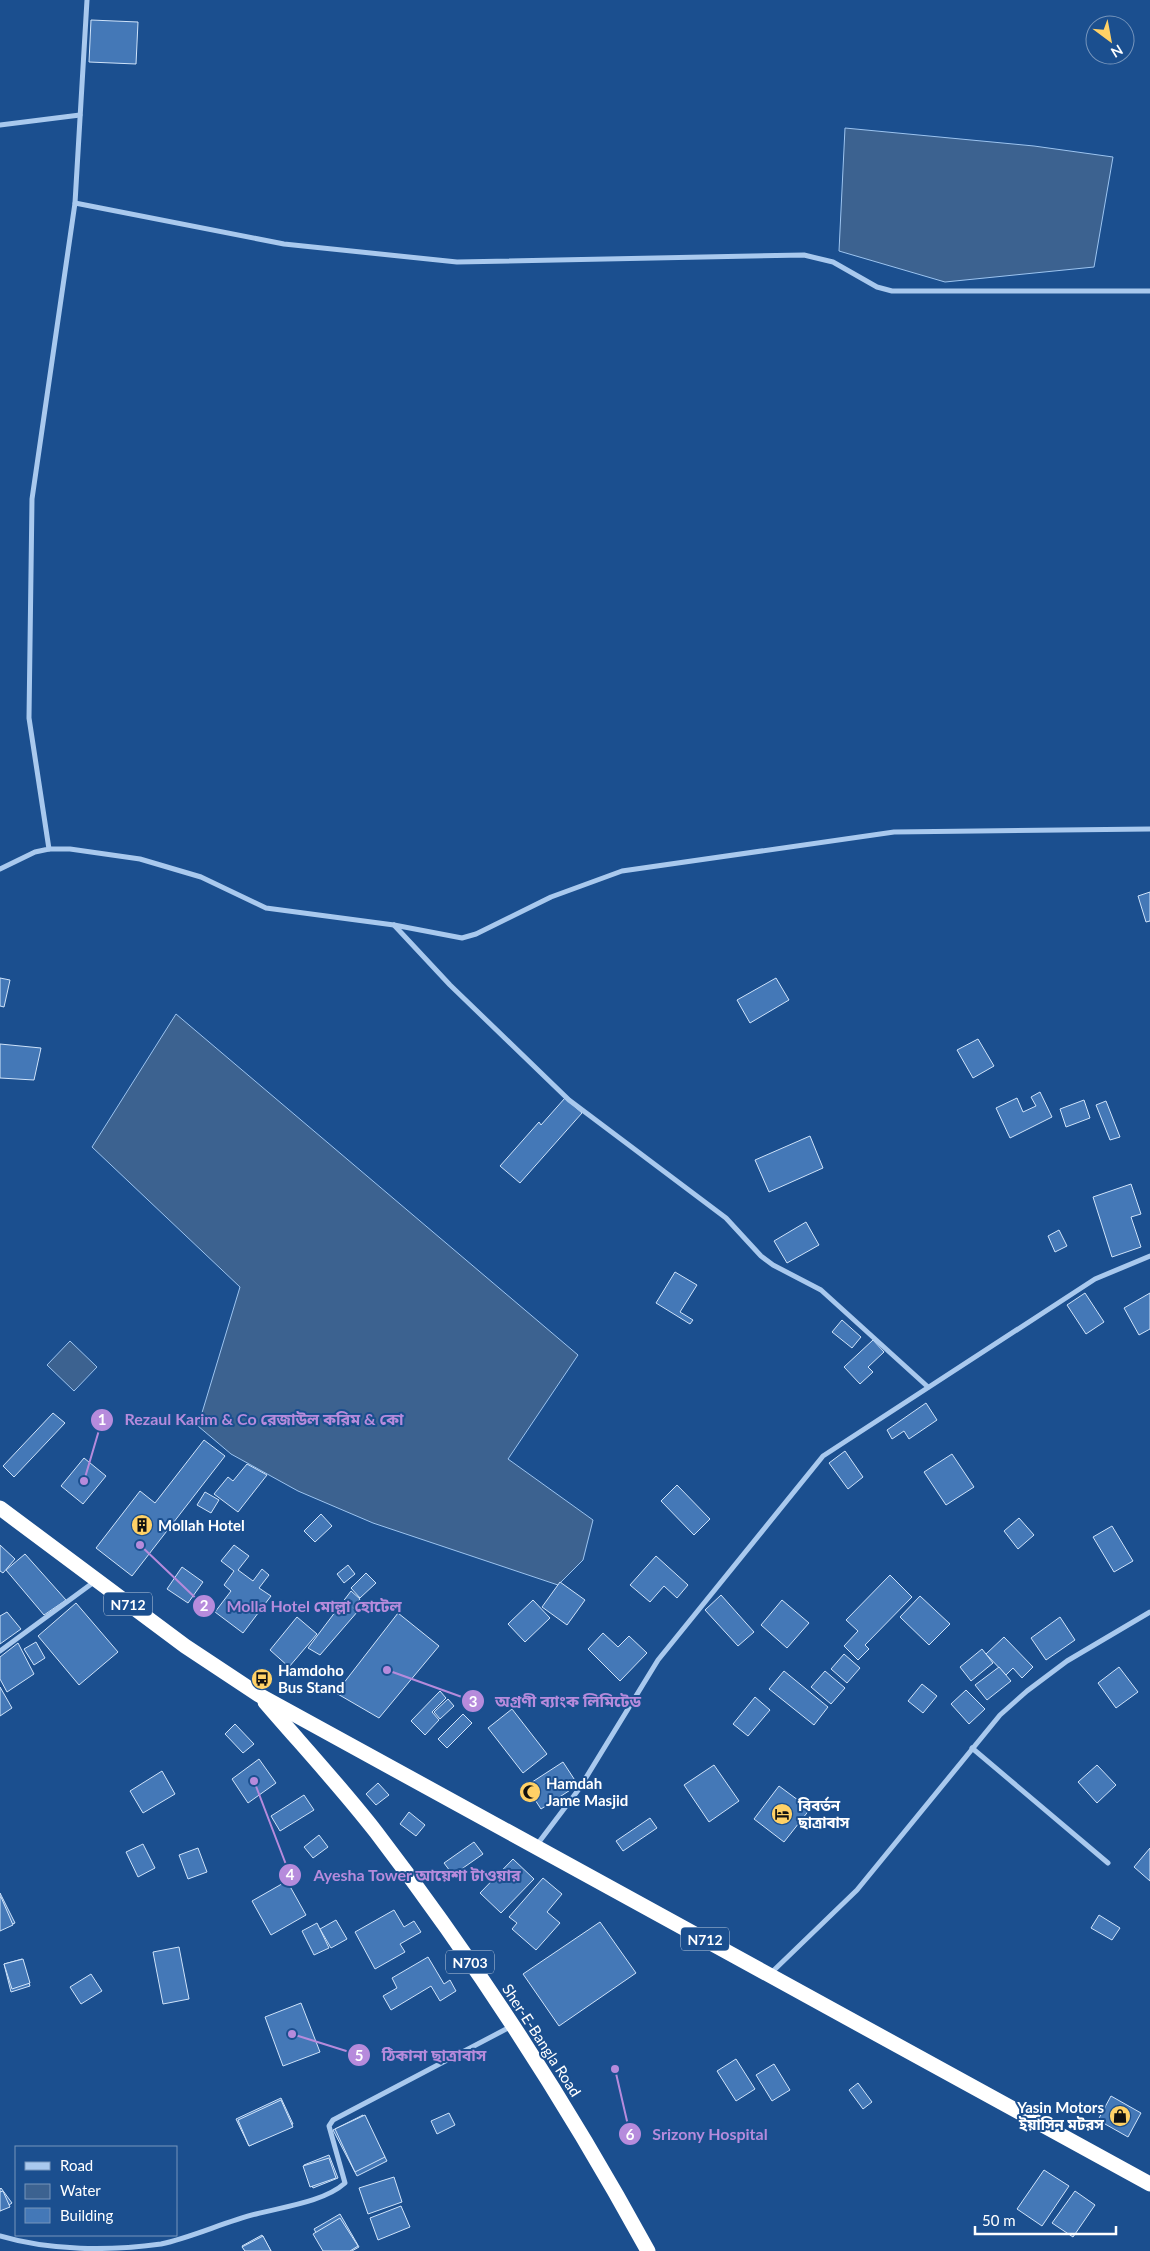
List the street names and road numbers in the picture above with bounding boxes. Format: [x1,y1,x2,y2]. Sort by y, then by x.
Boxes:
road number: N712 [104,1592,152,1616]
road number: N712 [681,1928,729,1950]
road number: N703 [446,1950,494,1974]
street label: Sher-E-Bangla Road [499,1980,585,2100]

